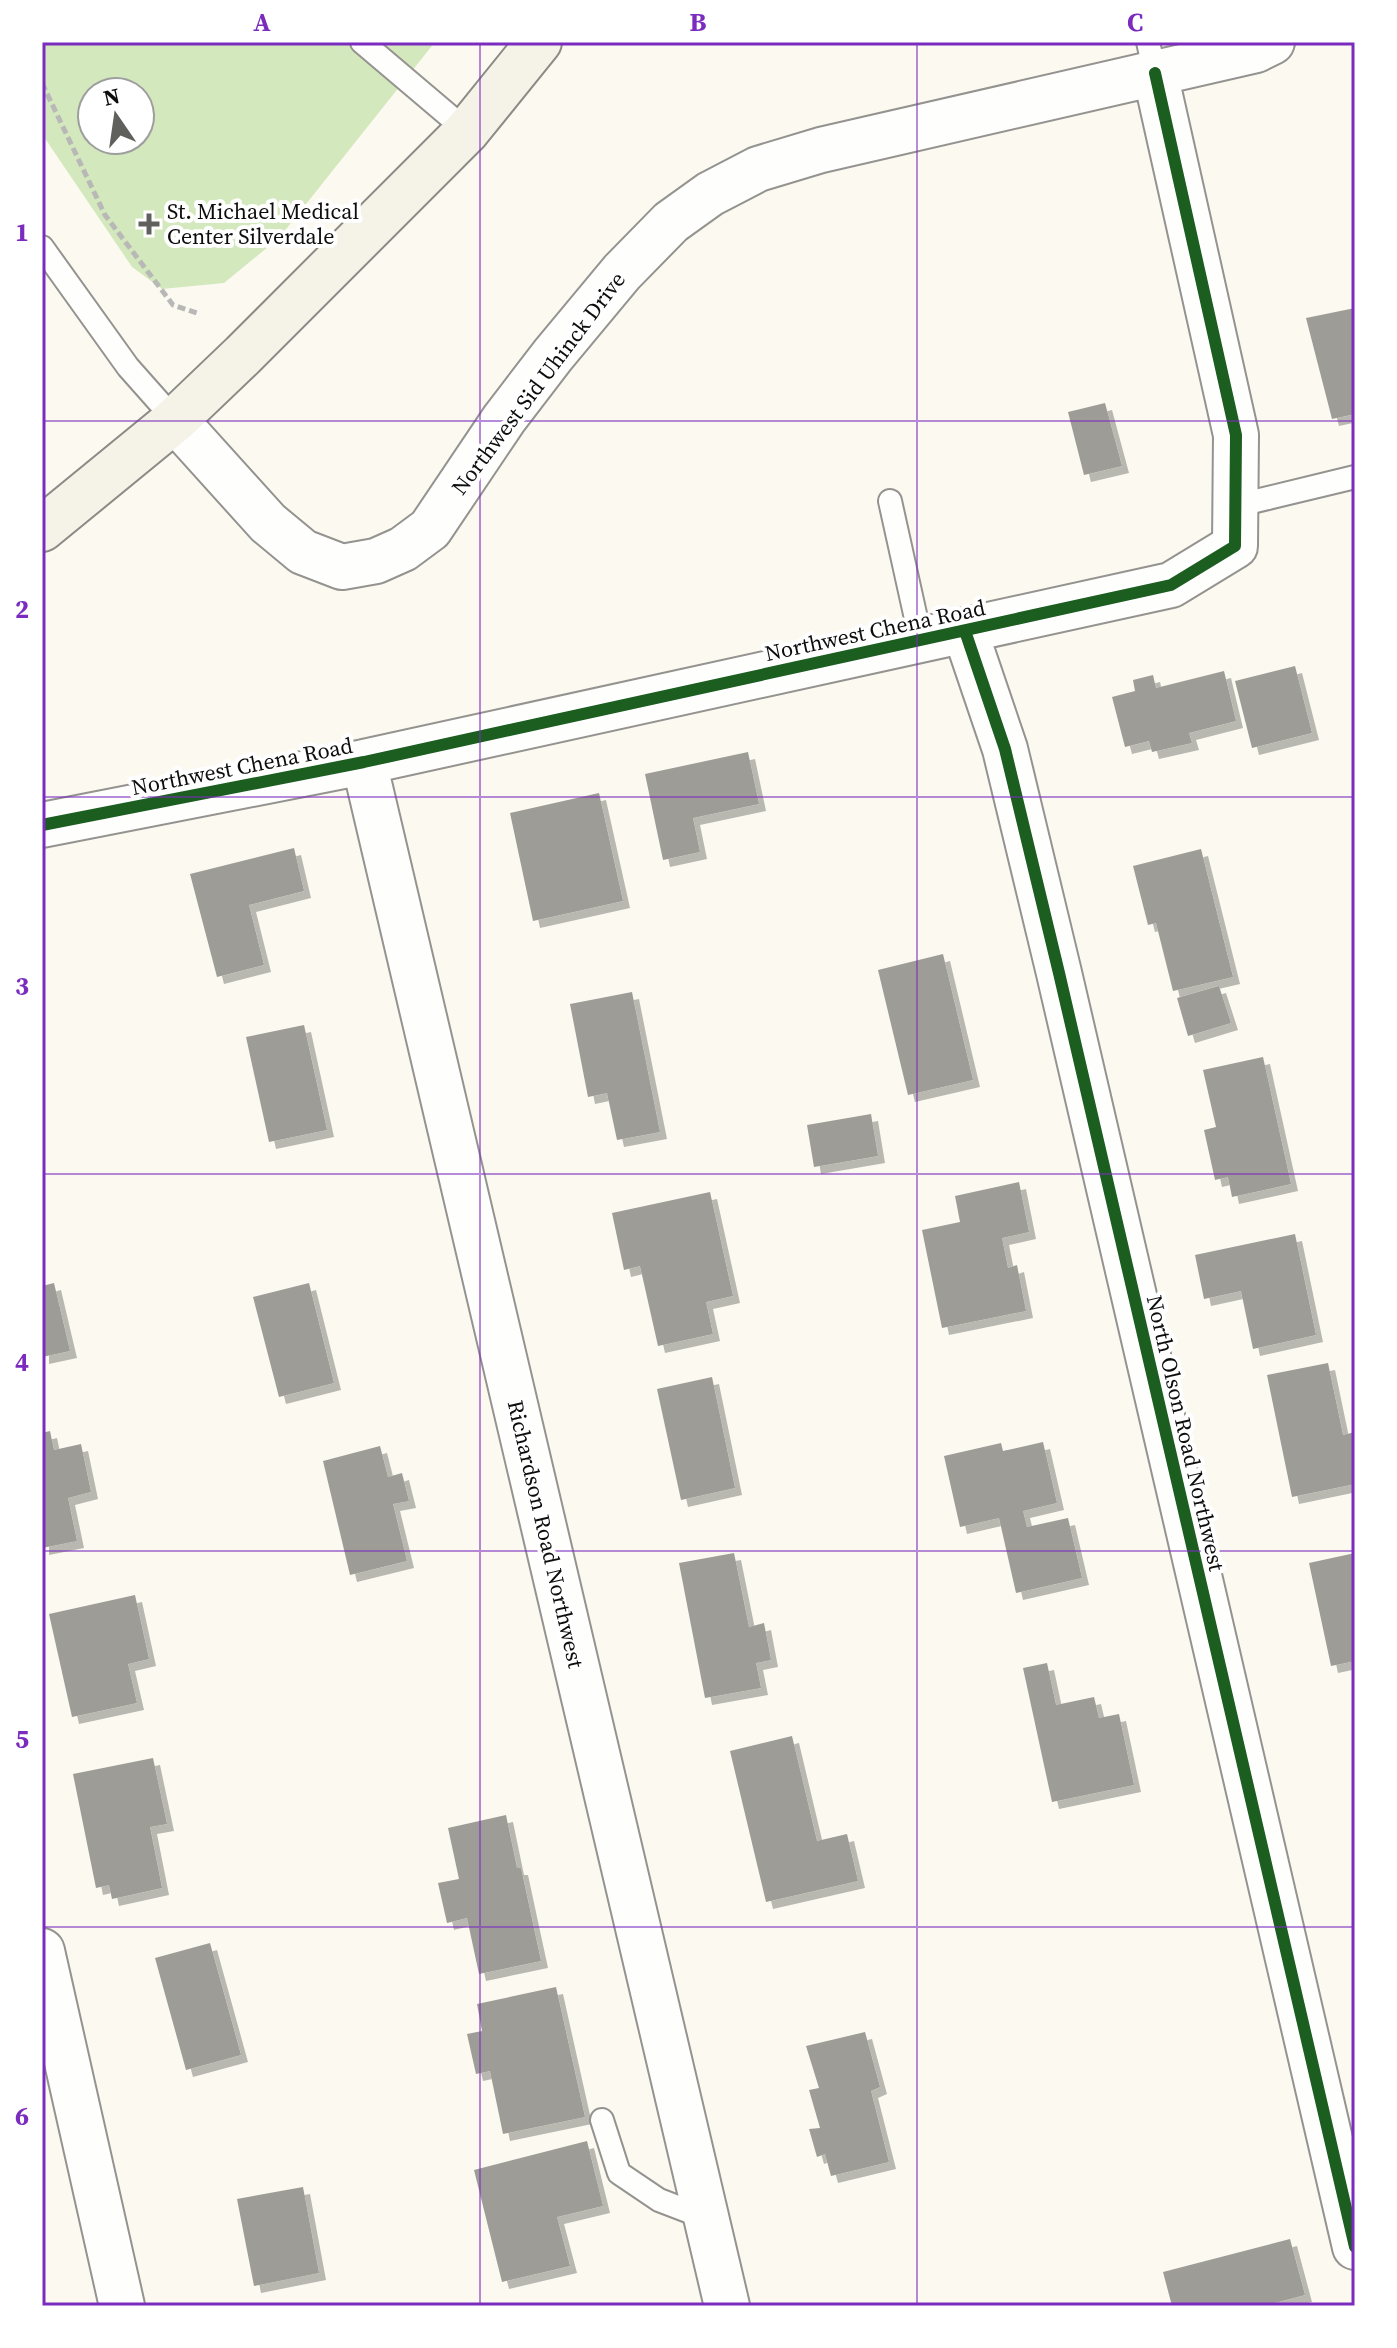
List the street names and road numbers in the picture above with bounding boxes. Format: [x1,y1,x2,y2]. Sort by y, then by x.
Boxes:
street label: Northwest Sid Uhinck Drive [444,265,632,501]
street label: Northwest Chena Road [762,592,989,668]
street label: Northwest Chena Road [129,730,356,802]
street label: North Olson Road Northwest [1140,1292,1233,1575]
street label: Richardson Road Northwest [501,1397,592,1672]

